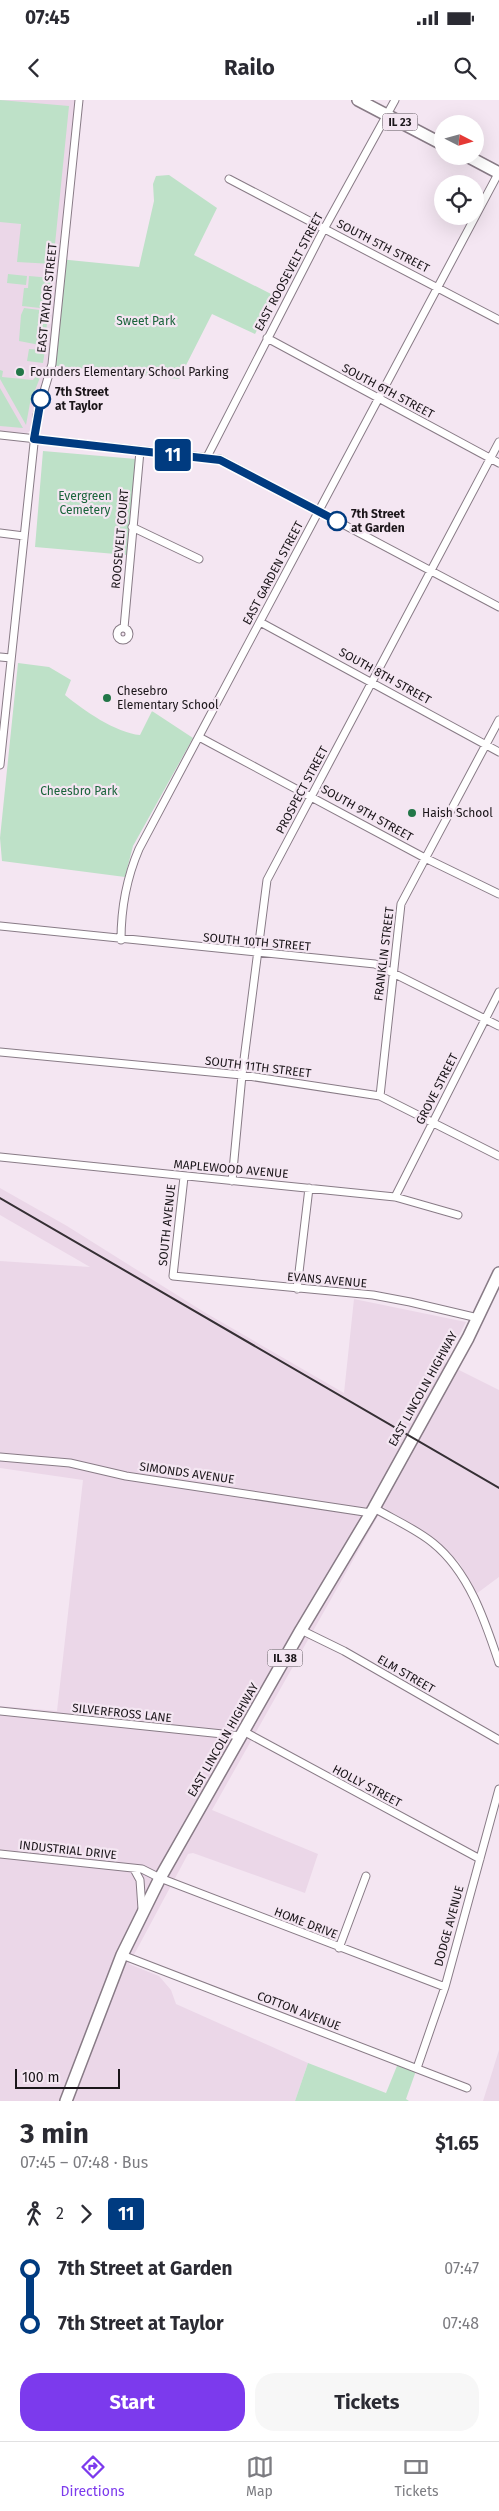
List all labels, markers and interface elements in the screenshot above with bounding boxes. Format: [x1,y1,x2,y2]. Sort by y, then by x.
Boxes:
text: 07:45 [25,6,70,29]
icon: back [20,54,48,82]
text: Railo [224,54,275,81]
icon: search [451,54,479,82]
road number: IL 23 [382,114,418,131]
north arrow [434,115,484,165]
map controls [434,115,484,225]
button: locate [434,175,484,225]
street label: EAST ROOSEVELT STREET [252,210,327,334]
street label: SOUTH 5TH STREET [334,217,432,276]
street label: EAST TAYLOR STREET [34,242,60,354]
park label: Sweet Park [116,314,177,328]
street label: SOUTH 6TH STREET [339,361,437,422]
place label: Founders Elementary School Parking [30,365,229,379]
marker: Founders Elementary School Parking [14,366,26,378]
place label: 7th Street at Taylor [55,385,109,413]
marker: 7th Street at Taylor [31,389,51,409]
line badge: 11 [150,439,196,471]
text: 11 [165,444,181,466]
street label: ROOSEVELT COURT [109,488,131,589]
park label: Evergreen Cemetery [58,489,112,517]
place label: 7th Street at Garden [351,507,405,535]
marker: 7th Street at Garden [327,511,347,531]
street label: EAST GARDEN STREET [240,518,307,627]
street label: SOUTH 8TH STREET [337,645,434,707]
place label: Chesebro Elementary School [117,684,219,712]
marker: Chesebro Elementary School [101,692,113,704]
street label: PROSPECT STREET [273,743,331,836]
street label: SOUTH 9TH STREET [319,782,416,844]
park label: Cheesbro Park [40,784,119,798]
place label: Haish School [422,806,493,820]
marker: Haish School [406,807,418,819]
street label: FRANKLIN STREET [371,905,397,1002]
street label: SOUTH 10TH STREET [202,930,312,954]
street label: GROVE STREET [413,1050,461,1127]
street label: SOUTH 11TH STREET [204,1054,313,1081]
street label: MAPLEWOOD AVENUE [173,1157,289,1181]
street label: SOUTH AVENUE [156,1183,178,1267]
street label: EVANS AVENUE [287,1270,367,1290]
street label: EAST LINCOLN HIGHWAY [386,1329,461,1449]
street label: SIMONDS AVENUE [139,1459,235,1487]
road number: IL 38 [268,1650,302,1666]
street label: ELM STREET [375,1652,438,1696]
street label: EAST LINCOLN HIGHWAY [185,1680,262,1799]
street label: SILVERFROSS LANE [71,1701,173,1725]
street label: HOLLY STREET [330,1762,404,1810]
street label: INDUSTRIAL DRIVE [18,1838,118,1862]
street label: DODGE AVENUE [431,1884,467,1968]
street label: HOME DRIVE [272,1904,340,1942]
street label: COTTON AVENUE [255,1989,343,2033]
scale bar [15,2066,120,2089]
text: 100 m [22,2069,59,2086]
text: 3 min [20,2117,89,2150]
text: $1.65 [435,2132,479,2155]
text: 07:45 – 07:48 · Bus [20,2153,148,2172]
icon: walk [20,2200,48,2228]
icon: forward [72,2200,100,2228]
text: 11 [118,2203,134,2225]
text: 2 [56,2204,64,2223]
text: 7th Street at Garden [58,2257,233,2280]
text: 07:47 [444,2259,479,2278]
text: 7th Street at Taylor [58,2312,224,2335]
text: 07:48 [442,2314,479,2333]
button: Start [20,2373,245,2431]
button: Tickets [255,2373,479,2431]
tab: Directions [60,2453,125,2500]
tab: Map [246,2453,274,2500]
tab: Tickets [394,2453,439,2500]

